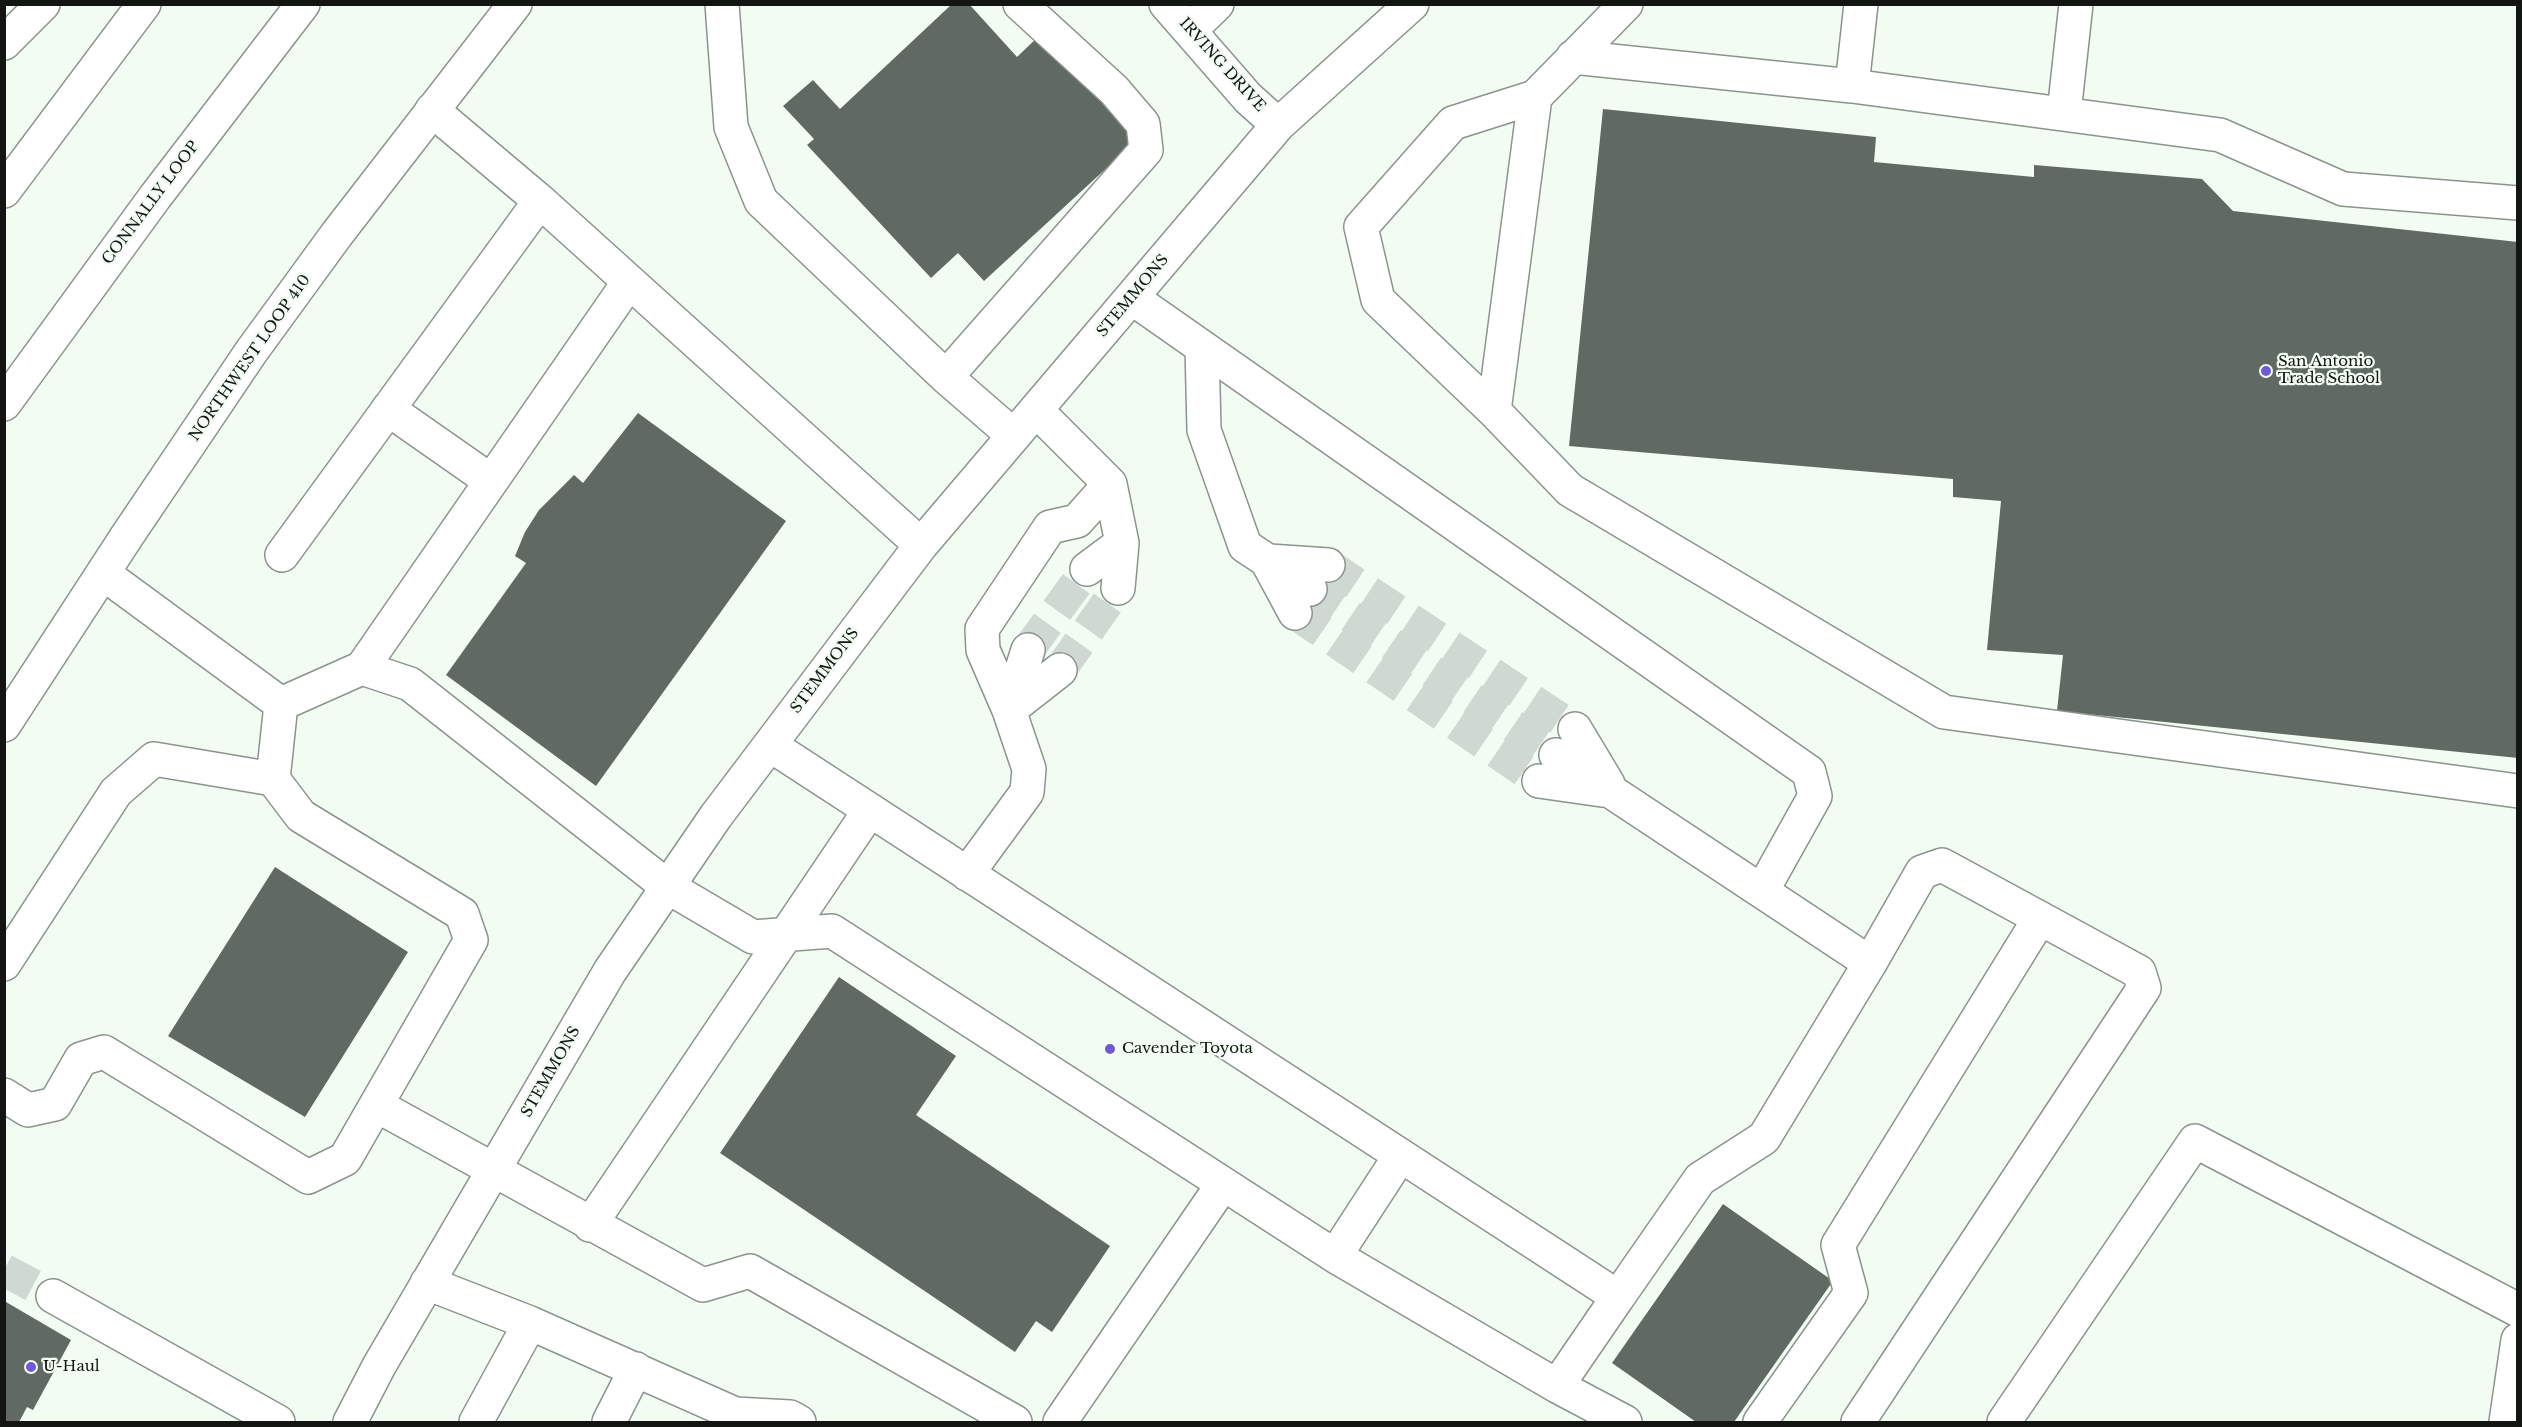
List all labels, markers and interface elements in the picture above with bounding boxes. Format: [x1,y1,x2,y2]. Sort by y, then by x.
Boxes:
street label: IRVING DRIVE [1175,14,1269,116]
street label: CONNALLY LOOP [99,138,203,268]
street label: STEMMONS [1093,251,1173,341]
street label: NORTHWEST LOOP 410 [186,271,314,445]
place label: San Antonio Trade School [2278,353,2380,388]
marker: San Antonio Trade School [2259,364,2273,378]
street label: STEMMONS [787,625,863,717]
street label: STEMMONS [518,1023,584,1121]
place label: Cavender Toyota [1122,1040,1253,1058]
marker: Cavender Toyota [1103,1042,1117,1056]
place label: U-Haul [43,1358,100,1376]
marker: U-Haul [24,1360,38,1374]

